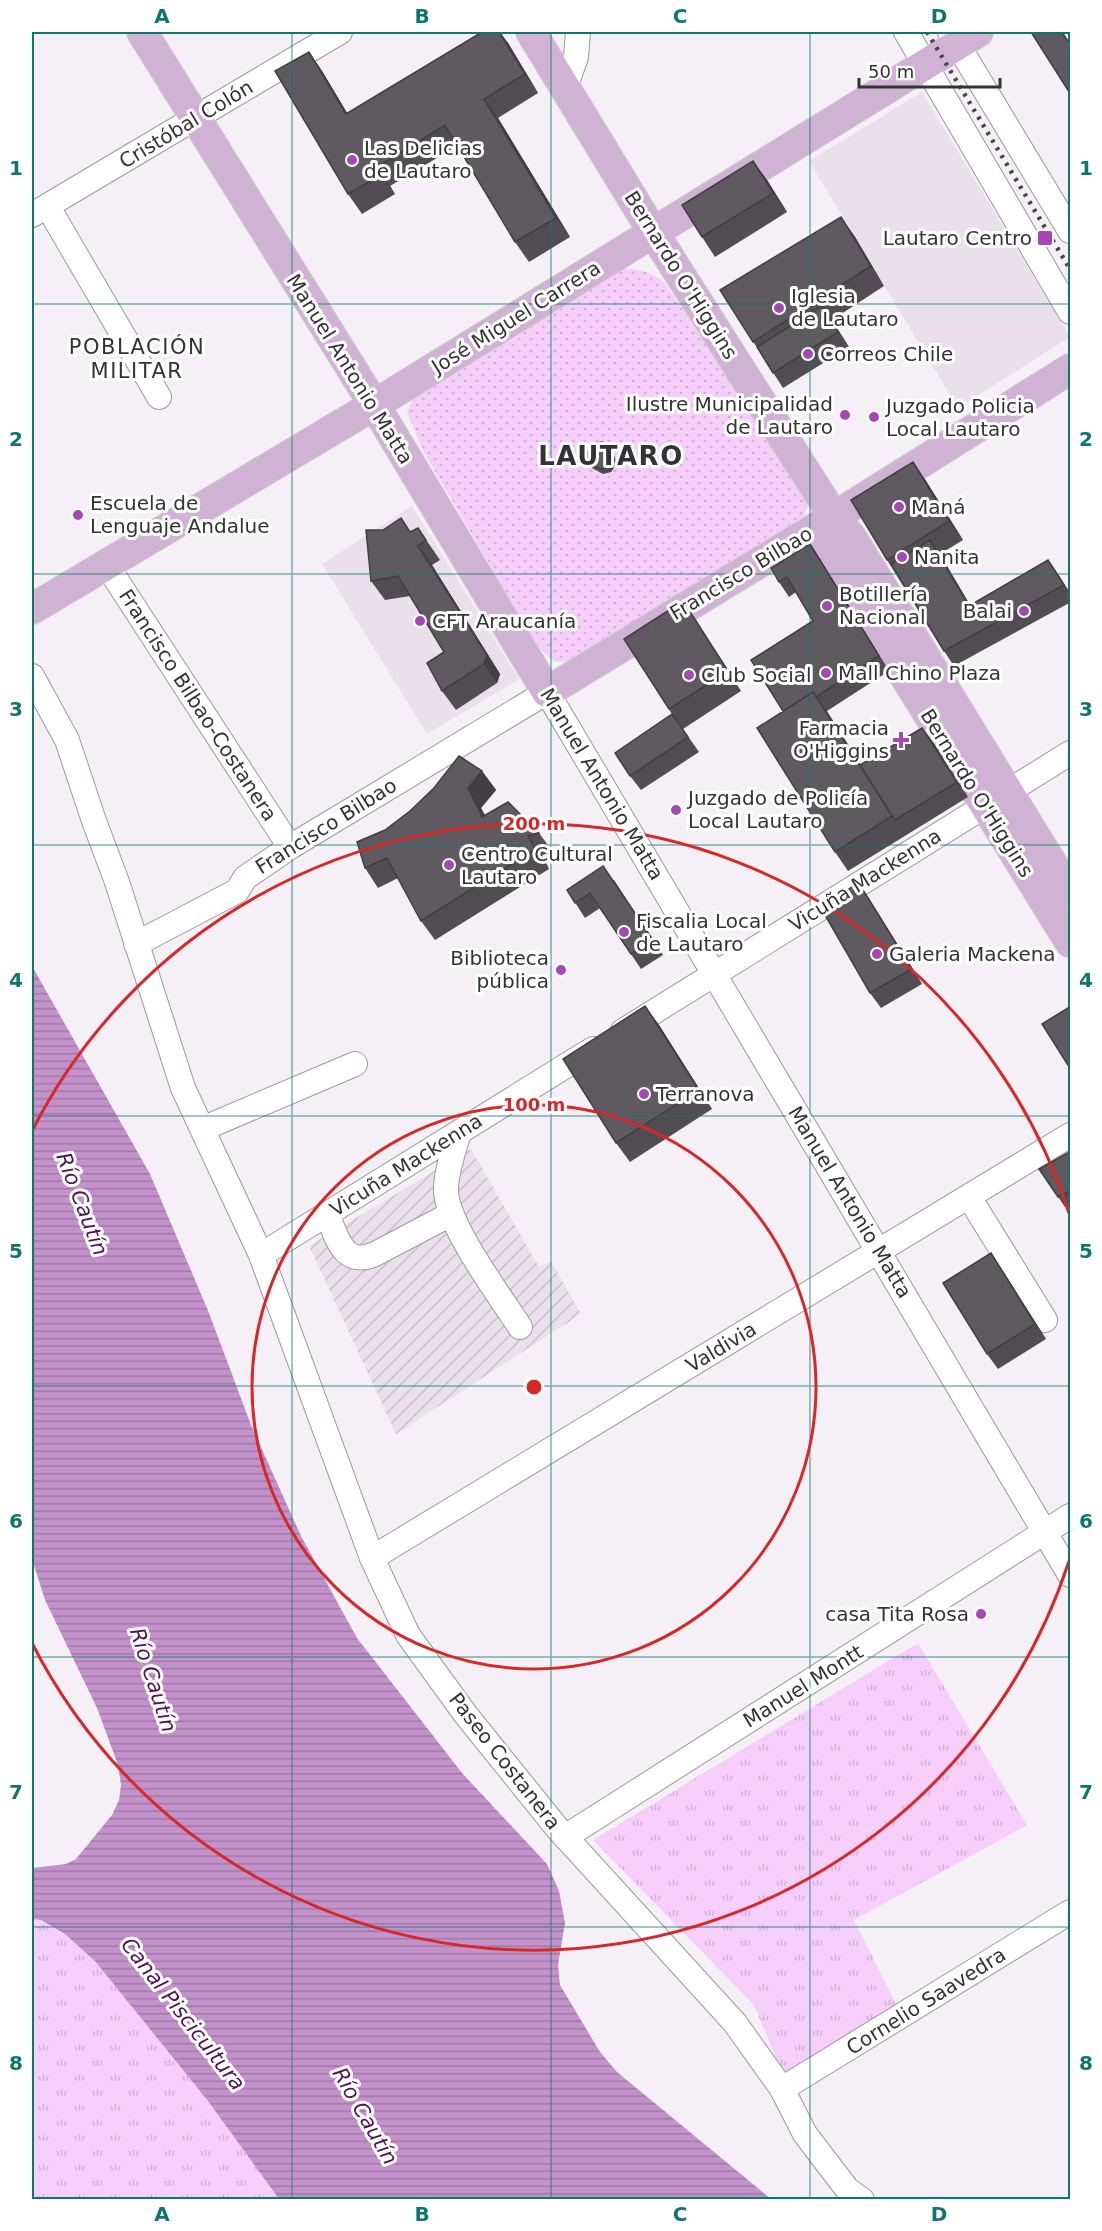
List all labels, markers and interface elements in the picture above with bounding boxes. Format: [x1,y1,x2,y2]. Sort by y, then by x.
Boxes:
text: A [154,4,170,28]
text: B [414,4,430,28]
text: C [673,4,687,28]
text: D [931,4,947,28]
scale bar [859,51,1000,89]
text: 50 m [868,61,914,82]
street label: Cristóbal Colón [115,75,257,173]
place label: Las Delicias de Lautaro [364,136,482,183]
marker: Las Delicias de Lautaro [345,153,359,167]
text: 1 [9,156,23,180]
text: 1 [1079,156,1093,180]
street label: Bernardo O'Higgins [619,186,743,364]
place label: Lautaro Centro [883,226,1032,250]
marker: Lautaro Centro [1036,229,1054,247]
street label: José Miguel Carrera [426,255,605,380]
street label: Manuel Antonio Matta [282,269,418,469]
place label: Iglesia de Lautaro [791,284,899,331]
marker: Iglesia de Lautaro [772,301,786,315]
district label: POBLACIÓN MILITAR [69,334,205,383]
place label: Correos Chile [820,342,953,366]
marker: Correos Chile [801,347,815,361]
place label: Ilustre Municipalidad de Lautaro [626,392,833,439]
place label: Juzgado Policia Local Lautaro [884,394,1035,441]
marker: Ilustre Municipalidad de Lautaro [838,408,852,422]
marker: Juzgado Policia Local Lautaro [867,410,881,424]
text: 2 [9,427,23,451]
text: 2 [1079,427,1093,451]
district label: LAUTARO [538,441,684,471]
place label: Escuela de Lenguaje Andalue [90,491,269,538]
place label: Maná [911,495,965,519]
marker: Maná [892,500,906,514]
marker: Escuela de Lenguaje Andalue [71,508,85,522]
street label: Francisco Bilbao [665,521,817,625]
place label: Nanita [914,545,980,569]
marker: Nanita [895,550,909,564]
place label: Botillería Nacional [839,582,928,629]
street label: Francisco Bilbao-Costanera [114,585,282,825]
marker: Botillería Nacional [820,599,834,613]
place label: Balai [963,599,1012,623]
marker: Balai [1017,604,1031,618]
place label: CFT Araucanía [432,609,576,633]
marker: CFT Araucanía [413,614,427,628]
place label: Mall Chino Plaza [838,661,1001,685]
place label: Club Social [701,663,812,687]
marker: Mall Chino Plaza [819,666,833,680]
marker: Club Social [682,668,696,682]
street label: Manuel Antonio Matta [535,684,669,884]
text: 3 [9,697,23,721]
text: 3 [1079,697,1093,721]
street label: Bernardo O'Higgins [915,704,1039,882]
place label: Farmacia O'Higgins [793,716,889,763]
marker: Farmacia O'Higgins [894,733,908,747]
street label: Francisco Bilbao [251,773,401,879]
place label: Juzgado de Policía Local Lautaro [686,786,868,833]
marker: Juzgado de Policía Local Lautaro [669,803,683,817]
text: 200 m [503,813,565,834]
street label: Vicuña Mackenna [784,823,946,937]
place label: Centro Cultural Lautaro [461,842,613,889]
marker: Centro Cultural Lautaro [442,858,456,872]
place label: Fiscalia Local de Lautaro [636,909,767,956]
marker: Fiscalia Local de Lautaro [617,925,631,939]
place label: Galeria Mackena [889,942,1056,966]
place label: Biblioteca pública [450,946,549,993]
marker: Galeria Mackena [870,947,884,961]
marker: Biblioteca pública [554,963,568,977]
text: 4 [9,968,23,992]
text: 4 [1079,968,1093,992]
place label: Terranova [655,1082,754,1106]
marker: Terranova [637,1087,651,1101]
text: 100 m [503,1094,565,1115]
street label: Manuel Antonio Matta [783,1102,917,1302]
street label: Vicuña Mackenna [325,1108,487,1222]
water label: Río Cautín [51,1149,113,1259]
text: 5 [9,1239,23,1263]
text: 5 [1079,1239,1093,1263]
street label: Valdivia [681,1317,761,1377]
centre of rings [524,1377,544,1397]
text: 6 [9,1509,23,1533]
text: 6 [1079,1509,1093,1533]
place label: casa Tita Rosa [825,1602,969,1626]
marker: casa Tita Rosa [974,1607,988,1621]
water label: Río Cautín [125,1625,181,1735]
street label: Manuel Montt [739,1639,868,1732]
street label: Paseo Costanera [444,1688,566,1834]
text: 7 [9,1780,23,1804]
text: 7 [1079,1780,1093,1804]
water label: Canal Piscicultura [116,1933,250,2095]
street label: Cornelio Saavedra [842,1942,1010,2060]
text: 8 [9,2051,23,2075]
text: 8 [1079,2051,1093,2075]
water label: Río Cautín [328,2063,402,2169]
text: A [154,2202,170,2226]
text: B [414,2202,430,2226]
text: C [673,2202,687,2226]
text: D [931,2202,947,2226]

